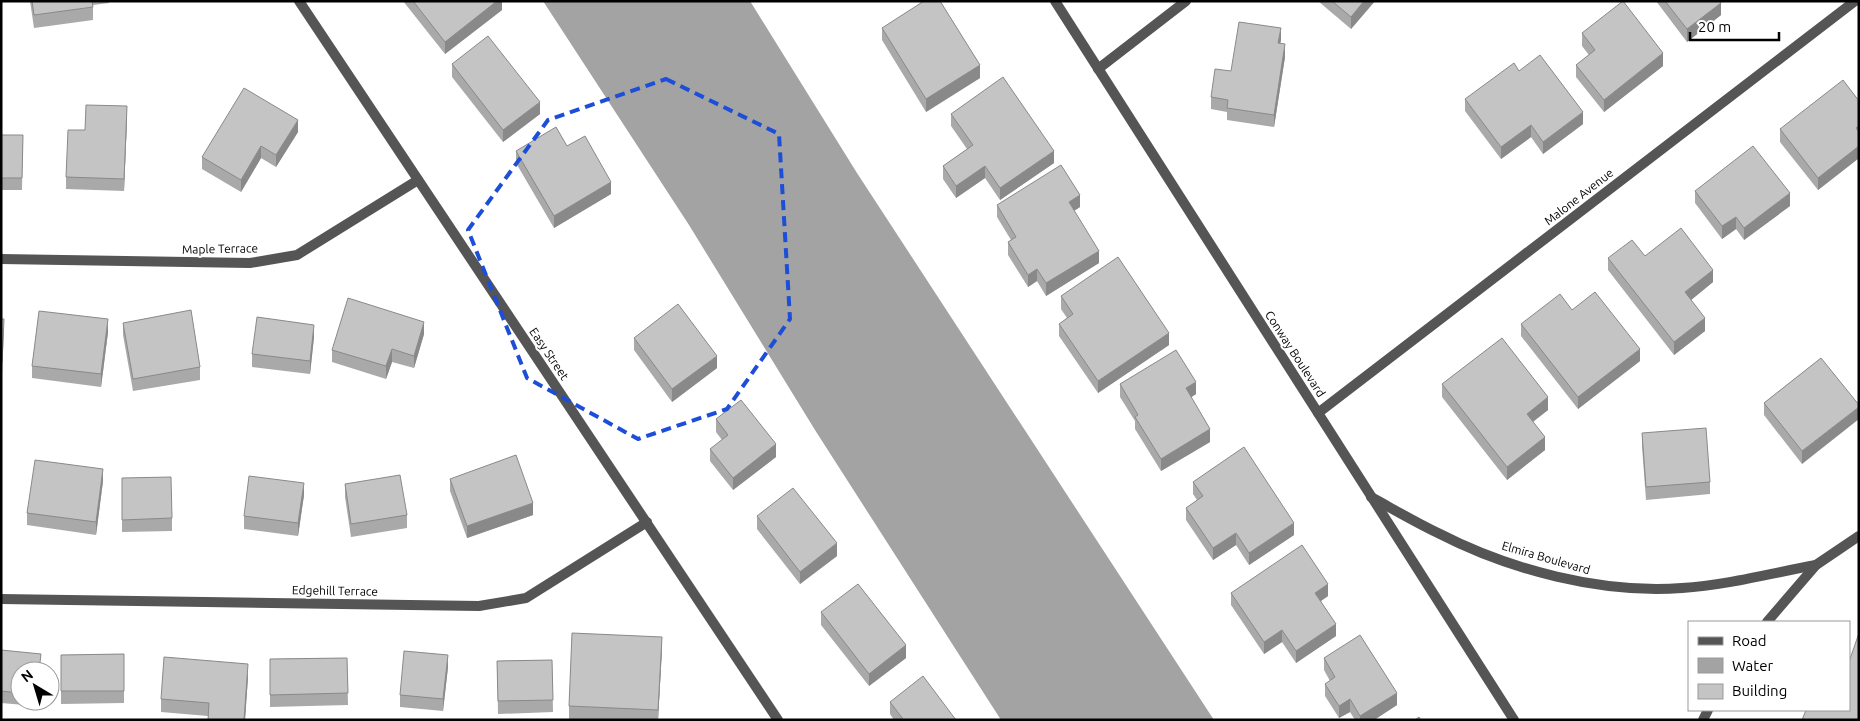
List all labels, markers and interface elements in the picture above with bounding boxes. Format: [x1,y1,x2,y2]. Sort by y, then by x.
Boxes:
scale bar [1690,10,1779,42]
text: 20 m [1698,18,1731,35]
street label: Malone Avenue [1542,166,1616,227]
street label: Maple Terrace [182,241,258,256]
street label: Conway Boulevard [1263,308,1328,399]
street label: Easy Street [527,325,572,383]
street label: Elmira Boulevard [1500,539,1592,576]
street label: Edgehill Terrace [292,583,378,598]
legend [1688,621,1850,711]
text: Road [1732,632,1767,649]
text: Water [1732,657,1773,674]
north arrow [10,661,60,711]
text: N [18,666,36,685]
text: Building [1732,682,1787,699]

